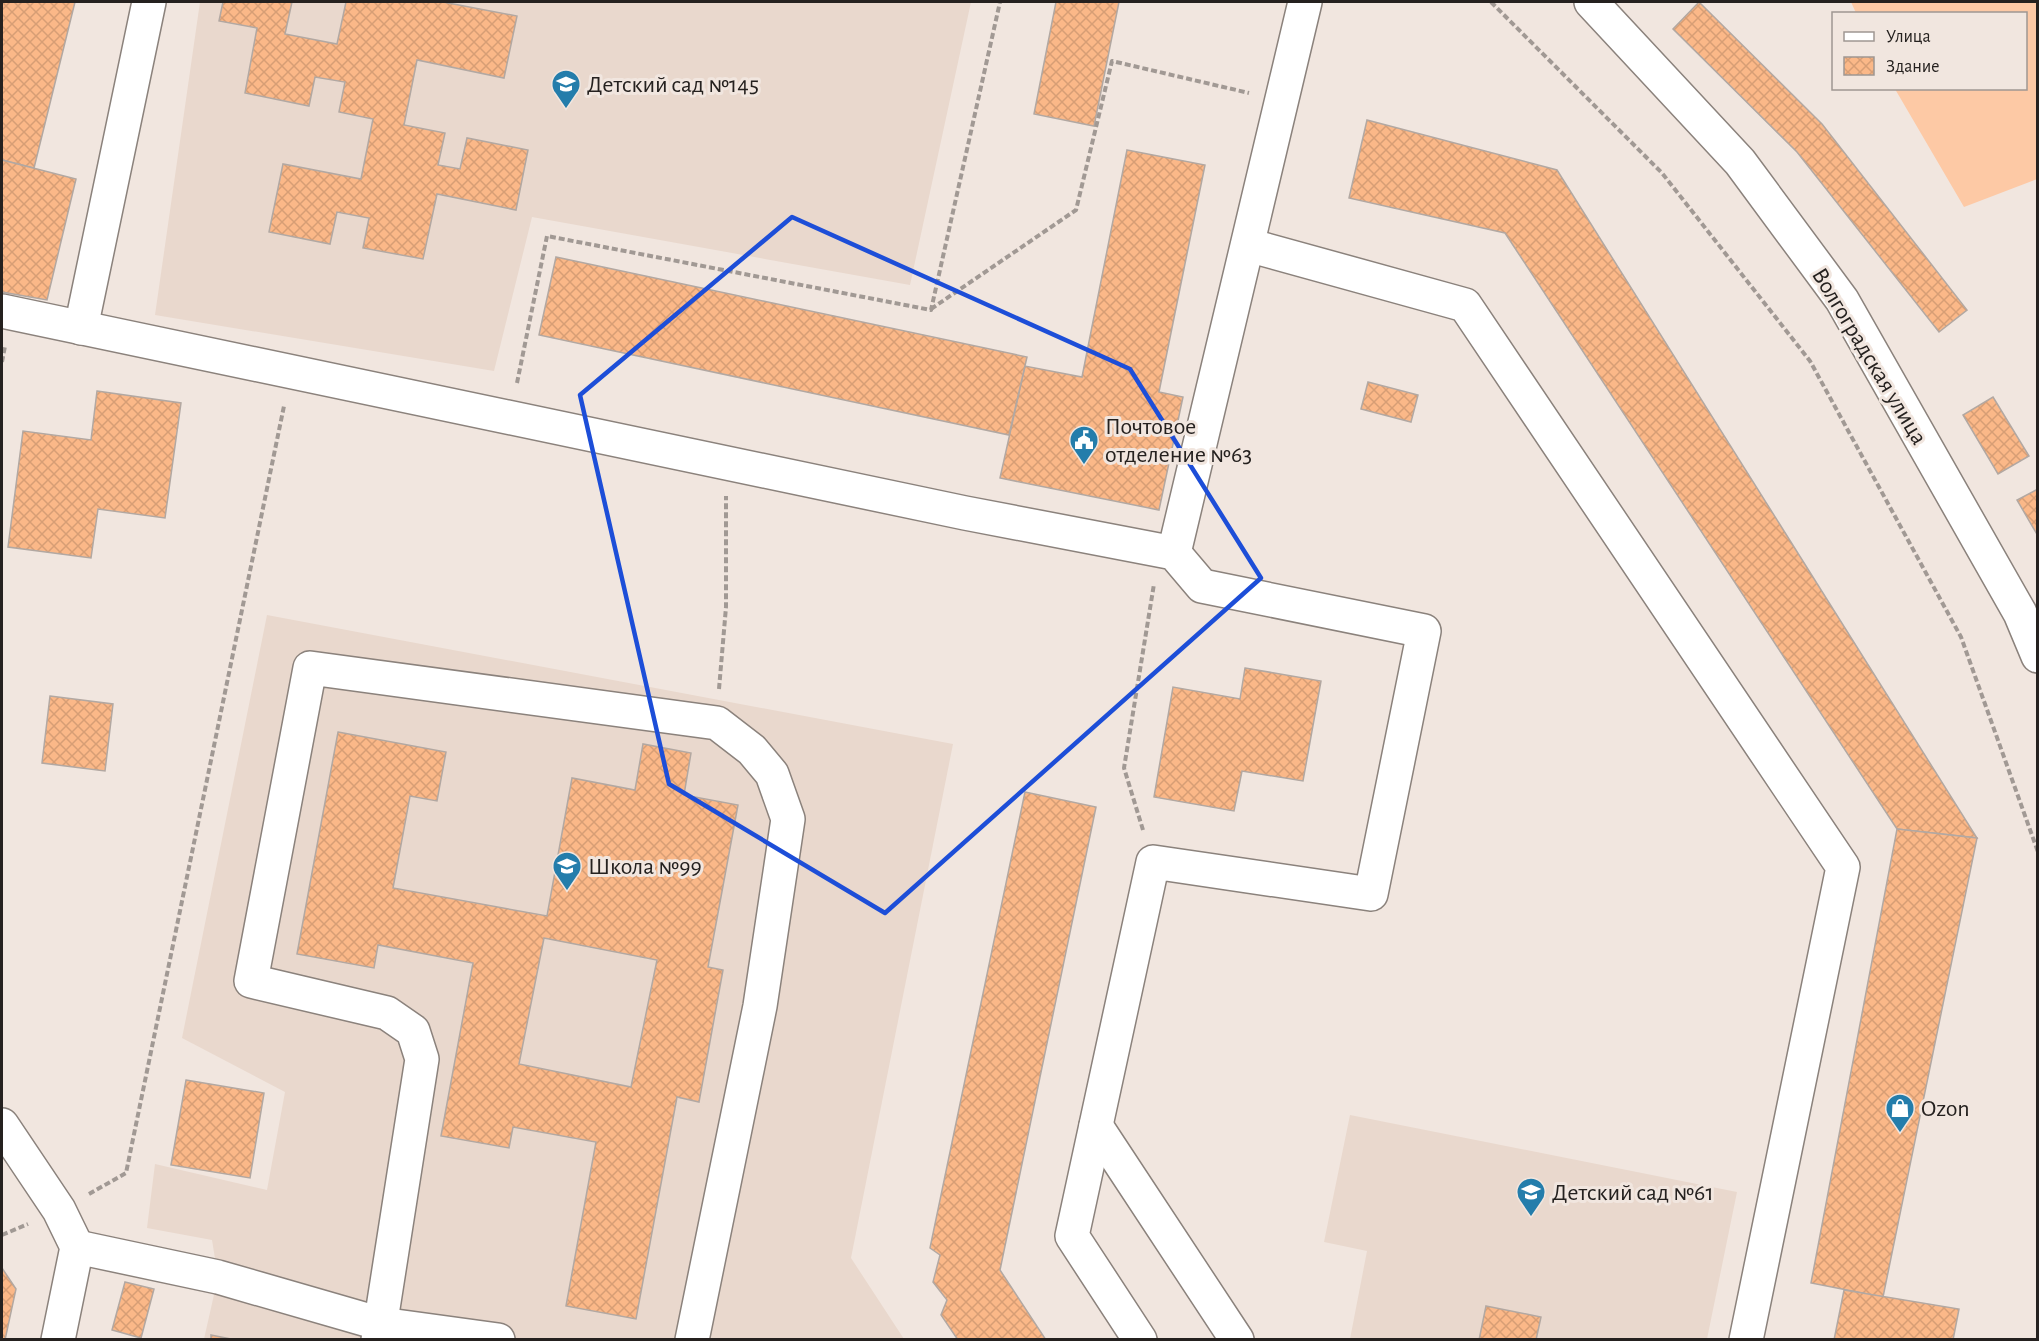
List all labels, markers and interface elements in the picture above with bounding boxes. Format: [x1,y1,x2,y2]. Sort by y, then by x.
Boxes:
legend [1832,12,2027,90]
text: Улица [1886,28,1931,46]
text: Здание [1886,58,1940,76]
school or university icon: Детский сад №145 [550,68,582,110]
place label: Детский сад №145 [587,73,759,97]
street label: Волгоградская улица [1807,264,1931,449]
place label: Почтовое отделение №63 [1105,415,1252,467]
public building icon: Почтовое отделение №63 [1068,424,1100,466]
school or university icon: Школа №99 [551,850,583,892]
place label: Школа №99 [588,855,702,879]
shop icon: Ozon [1884,1092,1916,1134]
place label: Ozon [1921,1097,1970,1121]
school or university icon: Детский сад №61 [1515,1176,1547,1218]
place label: Детский сад №61 [1552,1181,1714,1205]

